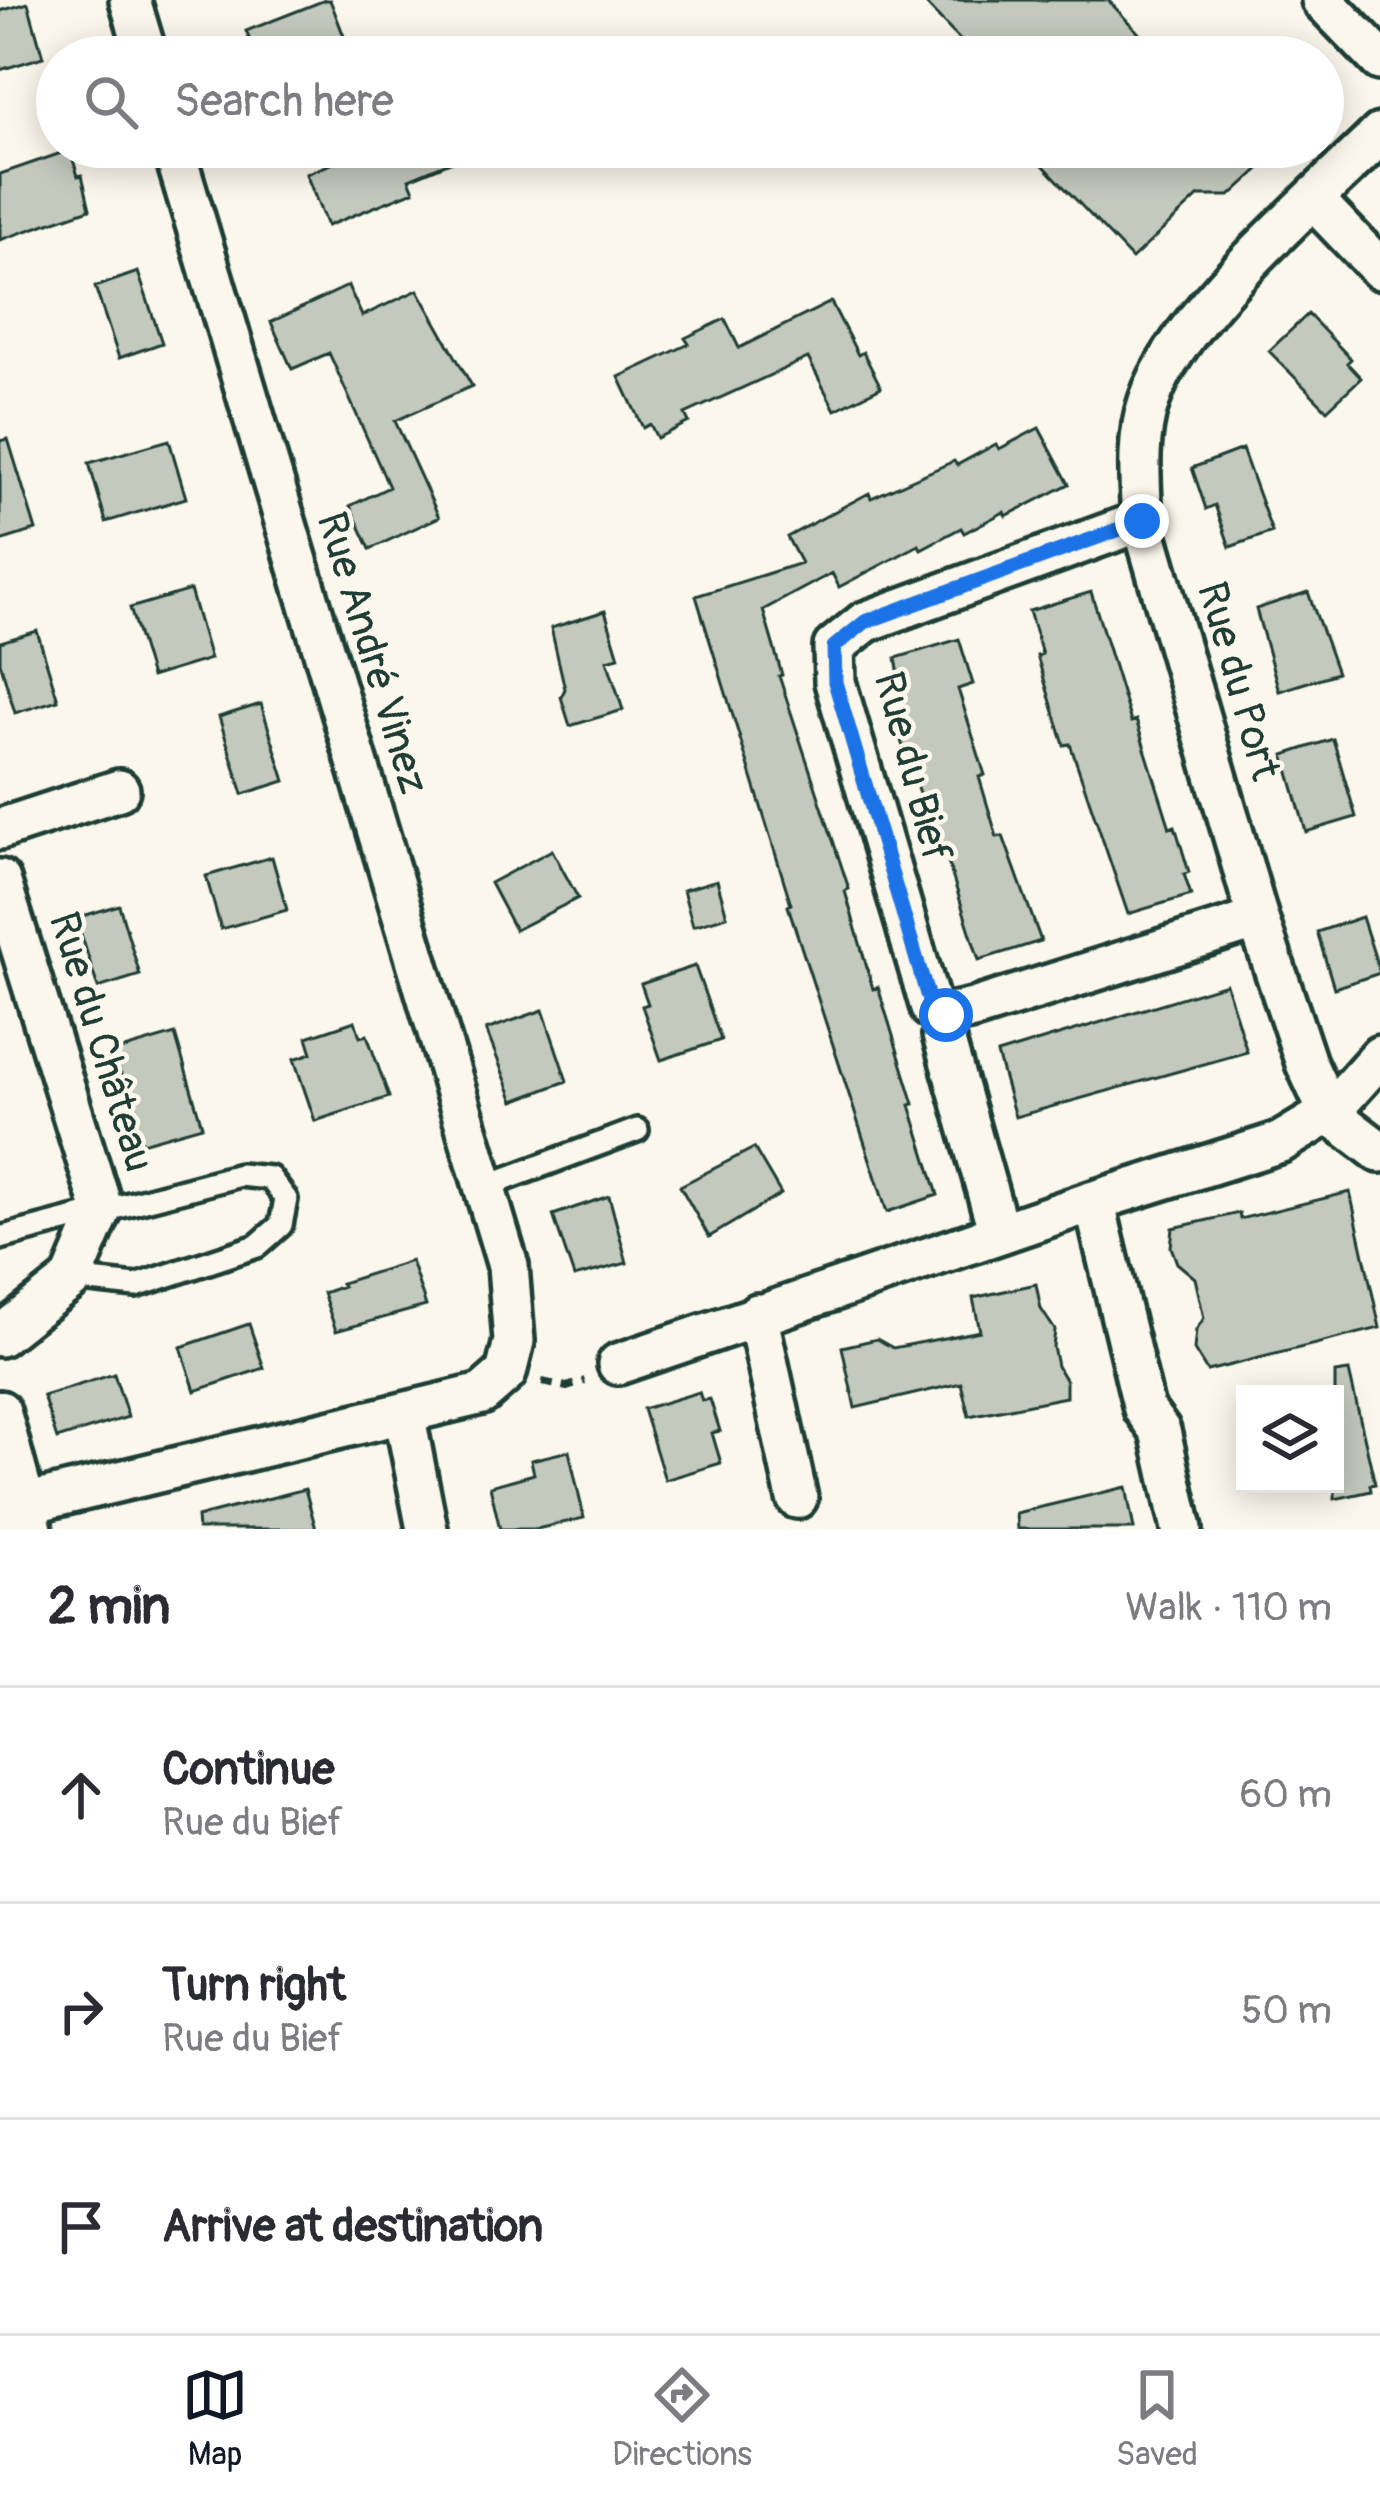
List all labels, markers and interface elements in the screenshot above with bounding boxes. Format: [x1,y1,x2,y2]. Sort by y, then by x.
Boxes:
search box [36,36,1344,168]
icon: search [78,69,144,135]
text: Search here [174,74,394,130]
route end [1115,494,1169,548]
street label: Rue André Vinez [304,506,440,800]
street label: Rue du Port [1185,576,1291,786]
street label: Rue du Bief [862,666,962,868]
street label: Rue du Château [37,906,165,1178]
route start [919,988,973,1042]
map controls [1236,1385,1344,1493]
button: layers [1236,1385,1344,1493]
text: 2 min [48,1575,170,1639]
text: Walk · 110 m [1125,1583,1332,1632]
text: Continue [162,1742,335,1798]
icon: ahead [48,1762,114,1828]
text: 60 m [1240,1770,1332,1819]
text: Rue du Bief [162,1798,343,1847]
text: Turn right [162,1958,346,2014]
icon: right [48,1978,114,2044]
text: 50 m [1241,1986,1332,2035]
text: Rue du Bief [162,2014,343,2063]
icon: arrive [48,2194,114,2260]
text: Arrive at destination [162,2199,543,2255]
tab: Map [182,2362,248,2475]
tab: Directions [612,2362,752,2475]
tab: Saved [1116,2362,1198,2475]

